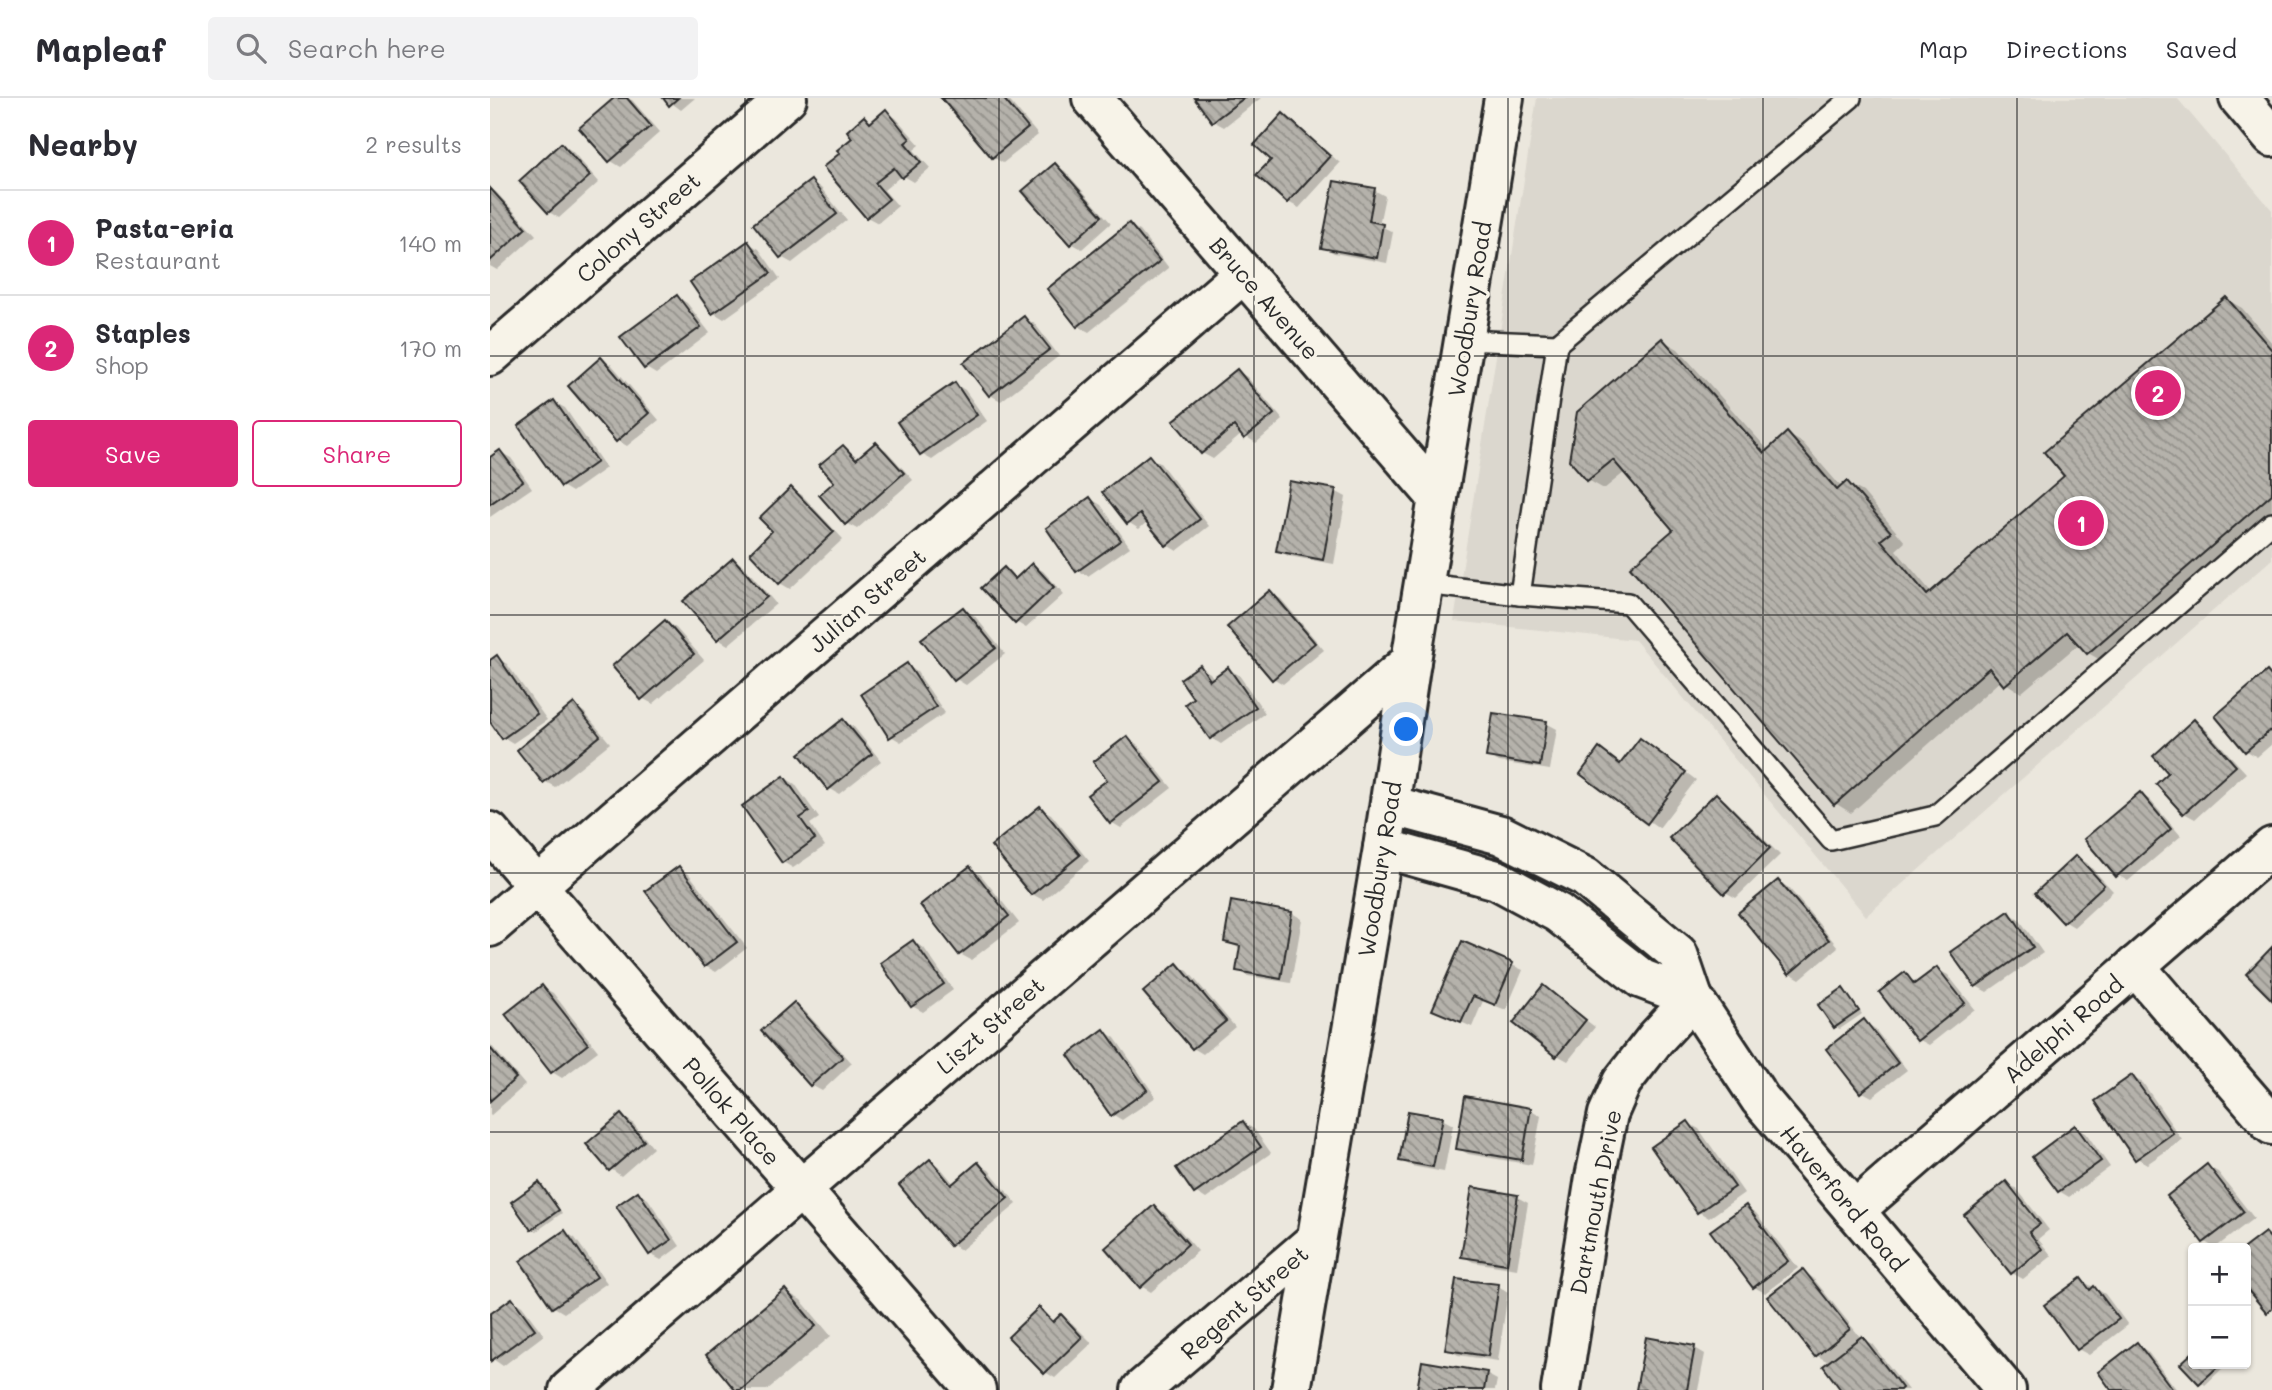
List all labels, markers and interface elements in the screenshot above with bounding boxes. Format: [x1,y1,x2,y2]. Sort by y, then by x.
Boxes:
search box [208,17,698,80]
text: Mapleaf [35,27,166,70]
icon: search [232,29,270,67]
text: Search here [288,31,446,65]
text: Map [1919,33,1968,64]
text: Directions [2006,33,2128,64]
text: Saved [2166,33,2237,64]
text: Nearby [28,124,138,164]
text: 2 results [365,129,462,159]
street label: Colony Street [570,165,706,289]
text: Pasta-eria [95,211,234,245]
street label: Woodbury Road [1440,219,1498,399]
text: 1 [46,228,56,258]
text: 140 m [398,228,462,258]
street label: Bruce Avenue [1203,230,1327,366]
text: Restaurant [95,245,221,275]
text: Staples [95,316,191,350]
text: 2 [45,333,57,363]
text: 170 m [399,333,462,363]
text: Shop [95,350,149,380]
pin: 2 [2135,367,2181,419]
button: Save [28,420,238,487]
button: Share [252,420,462,487]
pin: 1 [2058,497,2104,549]
street label: Julian Street [802,541,932,659]
your location [1389,712,1423,746]
street label: Woodbury Road [1350,779,1408,959]
street label: Adelphi Road [1997,969,2129,1089]
street label: Liszt Street [930,970,1050,1080]
street label: Pollok Place [677,1050,787,1172]
street label: Dartmouth Drive [1562,1107,1628,1297]
street label: Haverford Road [1774,1119,1914,1277]
street label: Regent Street [1174,1238,1314,1366]
map controls [2188,1243,2251,1369]
button: + [2188,1243,2251,1306]
button: − [2188,1306,2251,1369]

